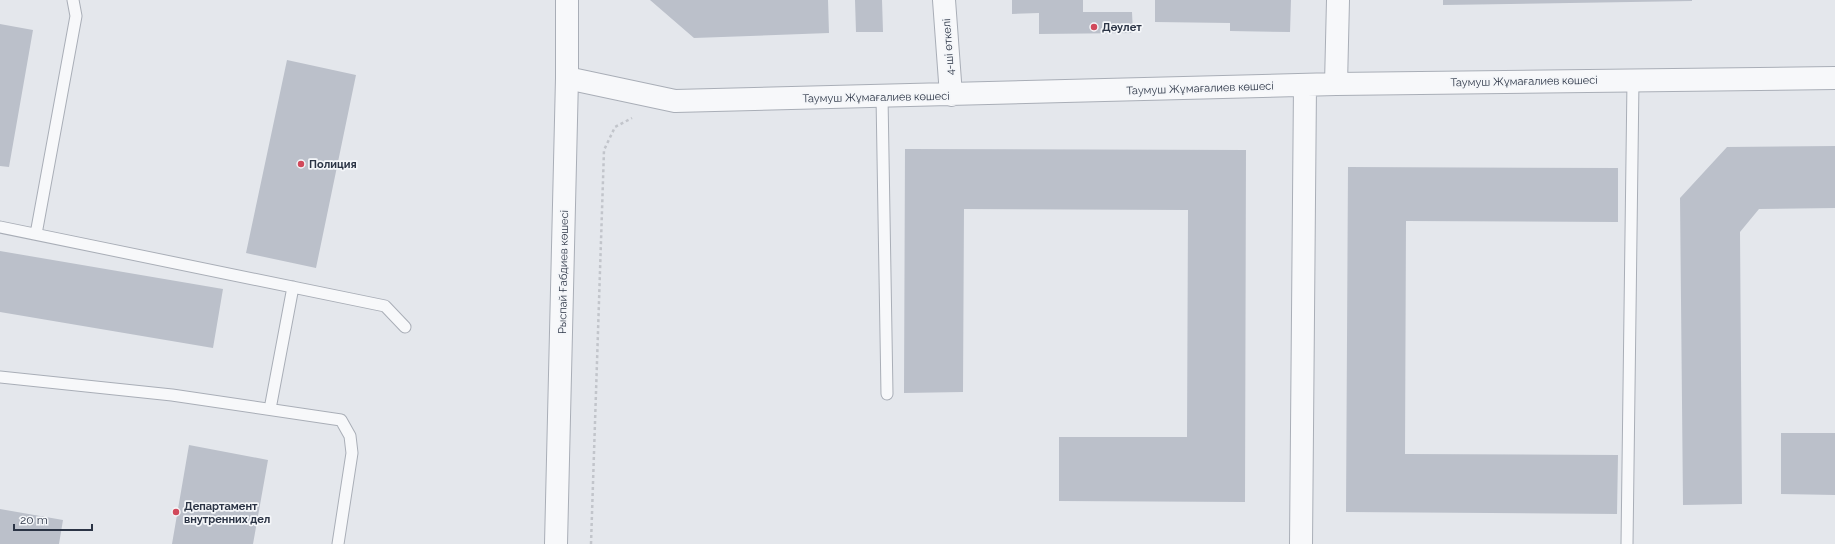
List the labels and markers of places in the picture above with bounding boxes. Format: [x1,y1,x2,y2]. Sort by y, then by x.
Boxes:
place label: Дәулет [1102,21,1142,34]
marker: Дәулет [1089,22,1099,32]
place label: Полиция [309,158,357,171]
marker: Полиция [296,159,306,169]
place label: Департамент внутренних дел [184,500,270,526]
marker: Департамент внутренних дел [171,507,181,517]

